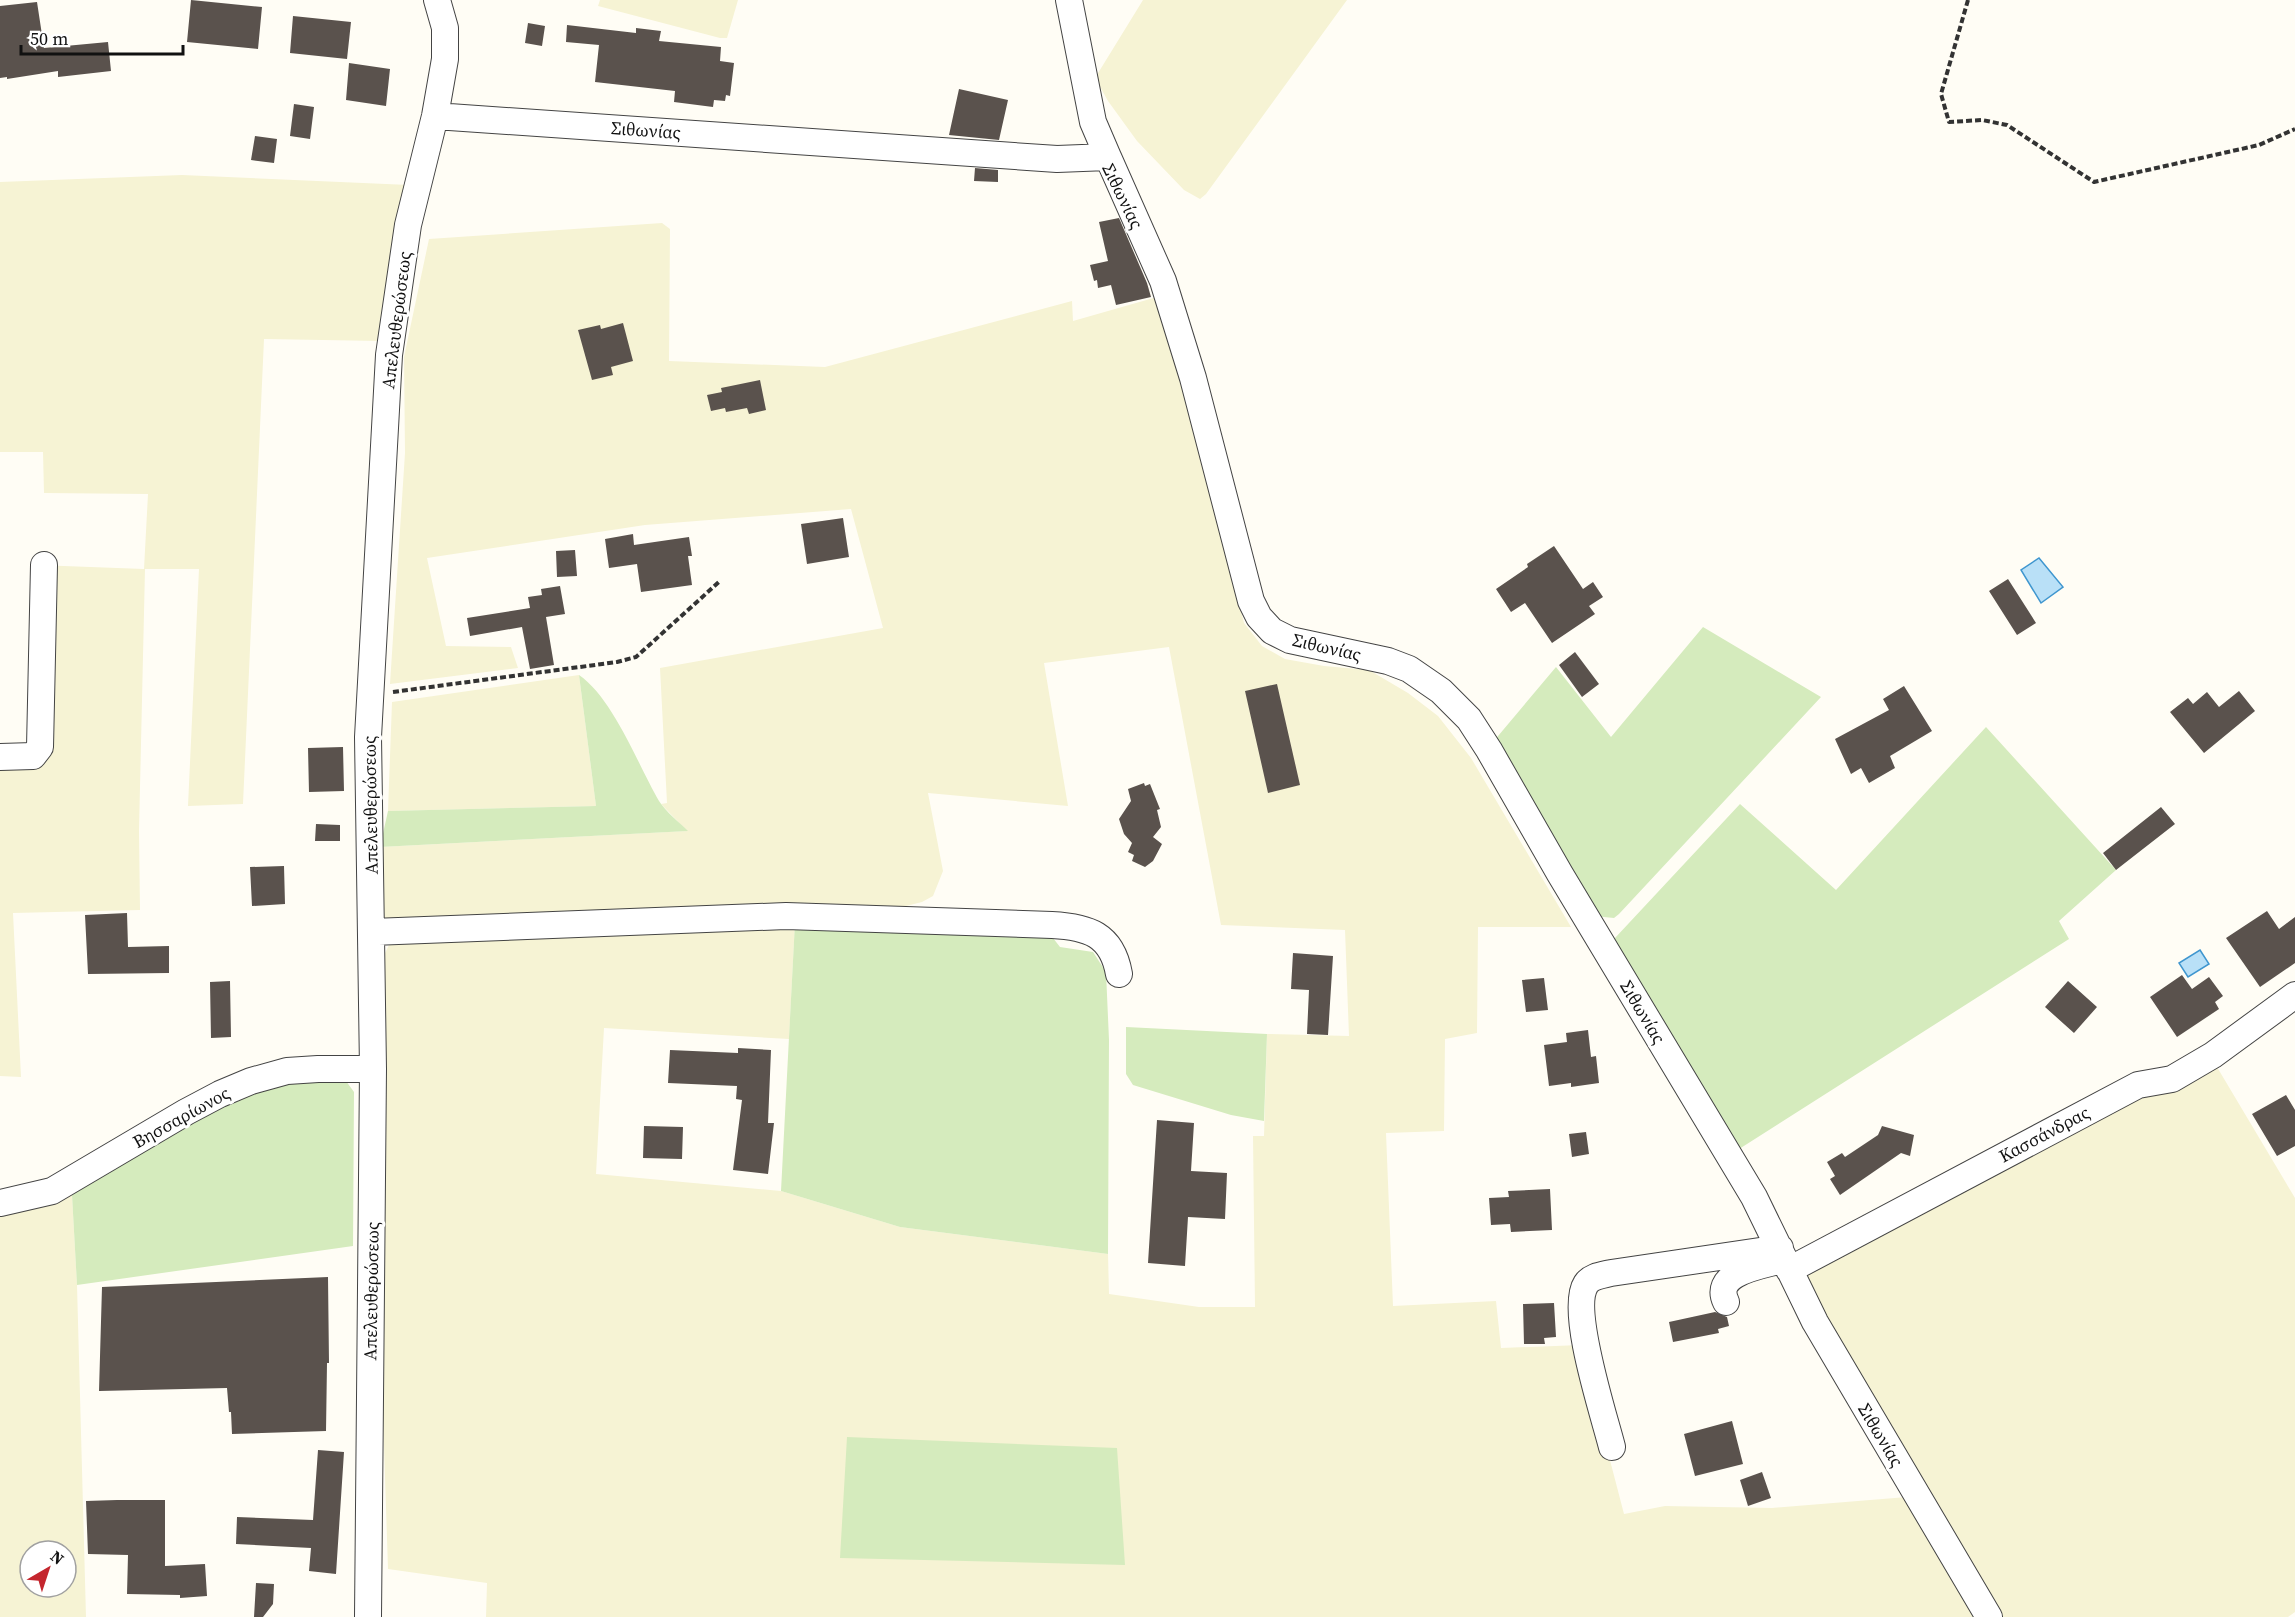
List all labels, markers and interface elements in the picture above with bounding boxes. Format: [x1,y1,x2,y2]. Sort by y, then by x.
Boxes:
scale bar [21,18,183,56]
text: 50 m [30,26,68,51]
street label: Σιθωνίας [610,115,682,145]
street label: Σιθωνίας [1096,159,1150,233]
street label: Απελευθερώσεως [375,250,417,390]
street label: Σιθωνίας [1290,627,1364,667]
street label: Απελευθερώσεως [356,735,384,875]
street label: Σιθωνίας [1614,976,1672,1048]
street label: Βησσαρίωνος [128,1080,234,1154]
street label: Κασσάνδρας [1994,1100,2094,1168]
street label: Απελευθερώσεως [357,1221,385,1361]
street label: Σιθωνίας [1852,1399,1910,1471]
north arrow [18,1539,78,1599]
text: N [46,1545,69,1570]

